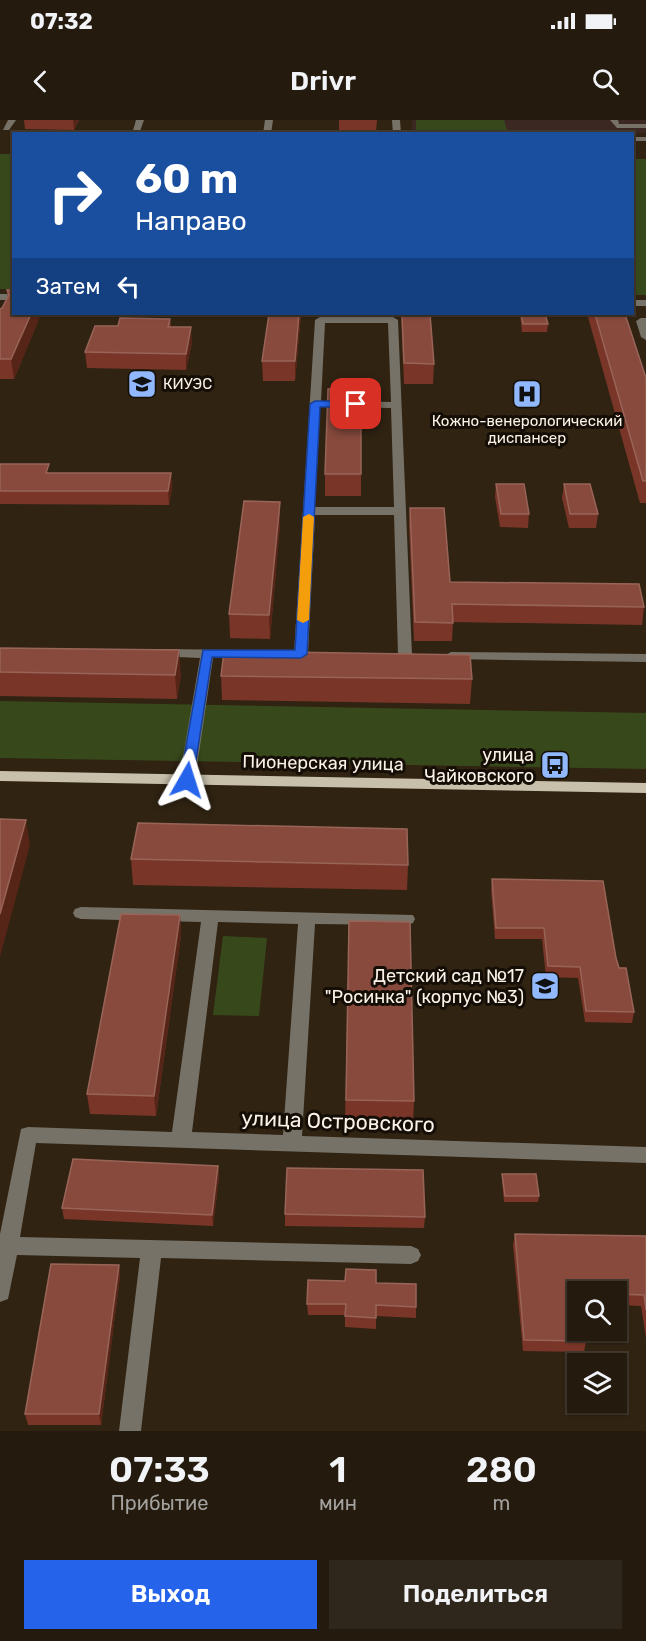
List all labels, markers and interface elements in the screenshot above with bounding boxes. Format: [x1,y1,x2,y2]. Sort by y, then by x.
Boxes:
text: 07:32 [30,8,93,35]
icon: back [24,65,57,98]
text: Drivr [290,65,356,97]
icon: search [589,65,622,98]
text: 60 m [135,154,238,204]
icon: right [36,156,114,234]
text: Направо [135,205,247,237]
icon: left [112,270,145,303]
text: Затем [36,273,100,300]
school or university icon: КИУЭС [126,368,158,400]
place label: КИУЭС [163,375,212,393]
pin [330,378,381,429]
hospital icon: Кожно-венерологический диспансер [511,378,543,410]
icon: arrive [339,387,372,420]
place label: Кожно-венерологический диспансер [432,412,622,447]
place label: улица Чайковского [424,744,534,787]
position arrow [155,748,219,812]
bus stop icon: улица Чайковского [539,749,571,781]
street label: Пионерская улица [242,751,404,775]
place label: Детский сад №17 "Росинка" (корпус №3) [325,965,524,1008]
school or university icon: Детский сад №17 "Росинка" (корпус №3) [529,970,561,1002]
street label: улица Островского [241,1105,435,1137]
map controls [567,1281,627,1413]
button: search [567,1281,627,1341]
button: layers [567,1353,627,1413]
text: 07:33 [109,1448,210,1491]
text: 1 [329,1448,347,1491]
text: 280 [466,1448,537,1491]
text: Прибытие [111,1491,208,1515]
text: мин [319,1491,357,1515]
text: m [493,1491,510,1515]
button: Выход [24,1560,317,1629]
button: Поделиться [329,1560,622,1629]

